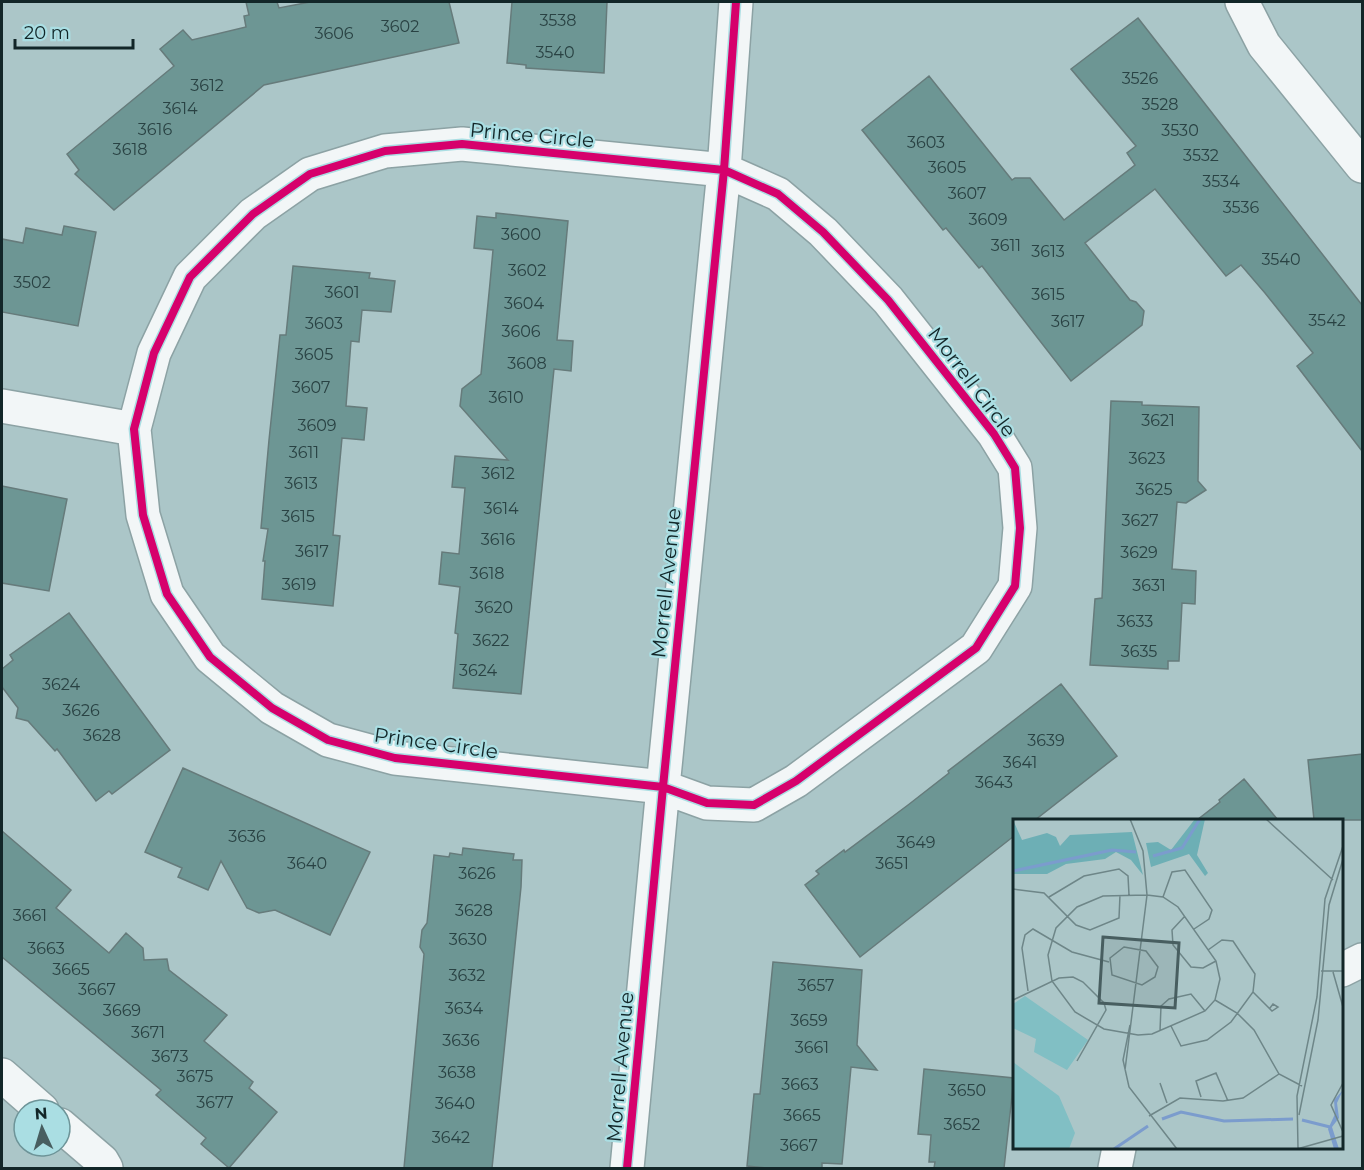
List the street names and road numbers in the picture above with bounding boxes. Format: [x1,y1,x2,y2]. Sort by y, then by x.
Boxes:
street label: Prince Circle [469,118,595,152]
street label: Morrell Circle [923,322,1021,442]
street label: Morrell Avenue [646,507,686,659]
street label: Prince Circle [372,722,500,764]
street label: Morrell Avenue [601,991,639,1143]

